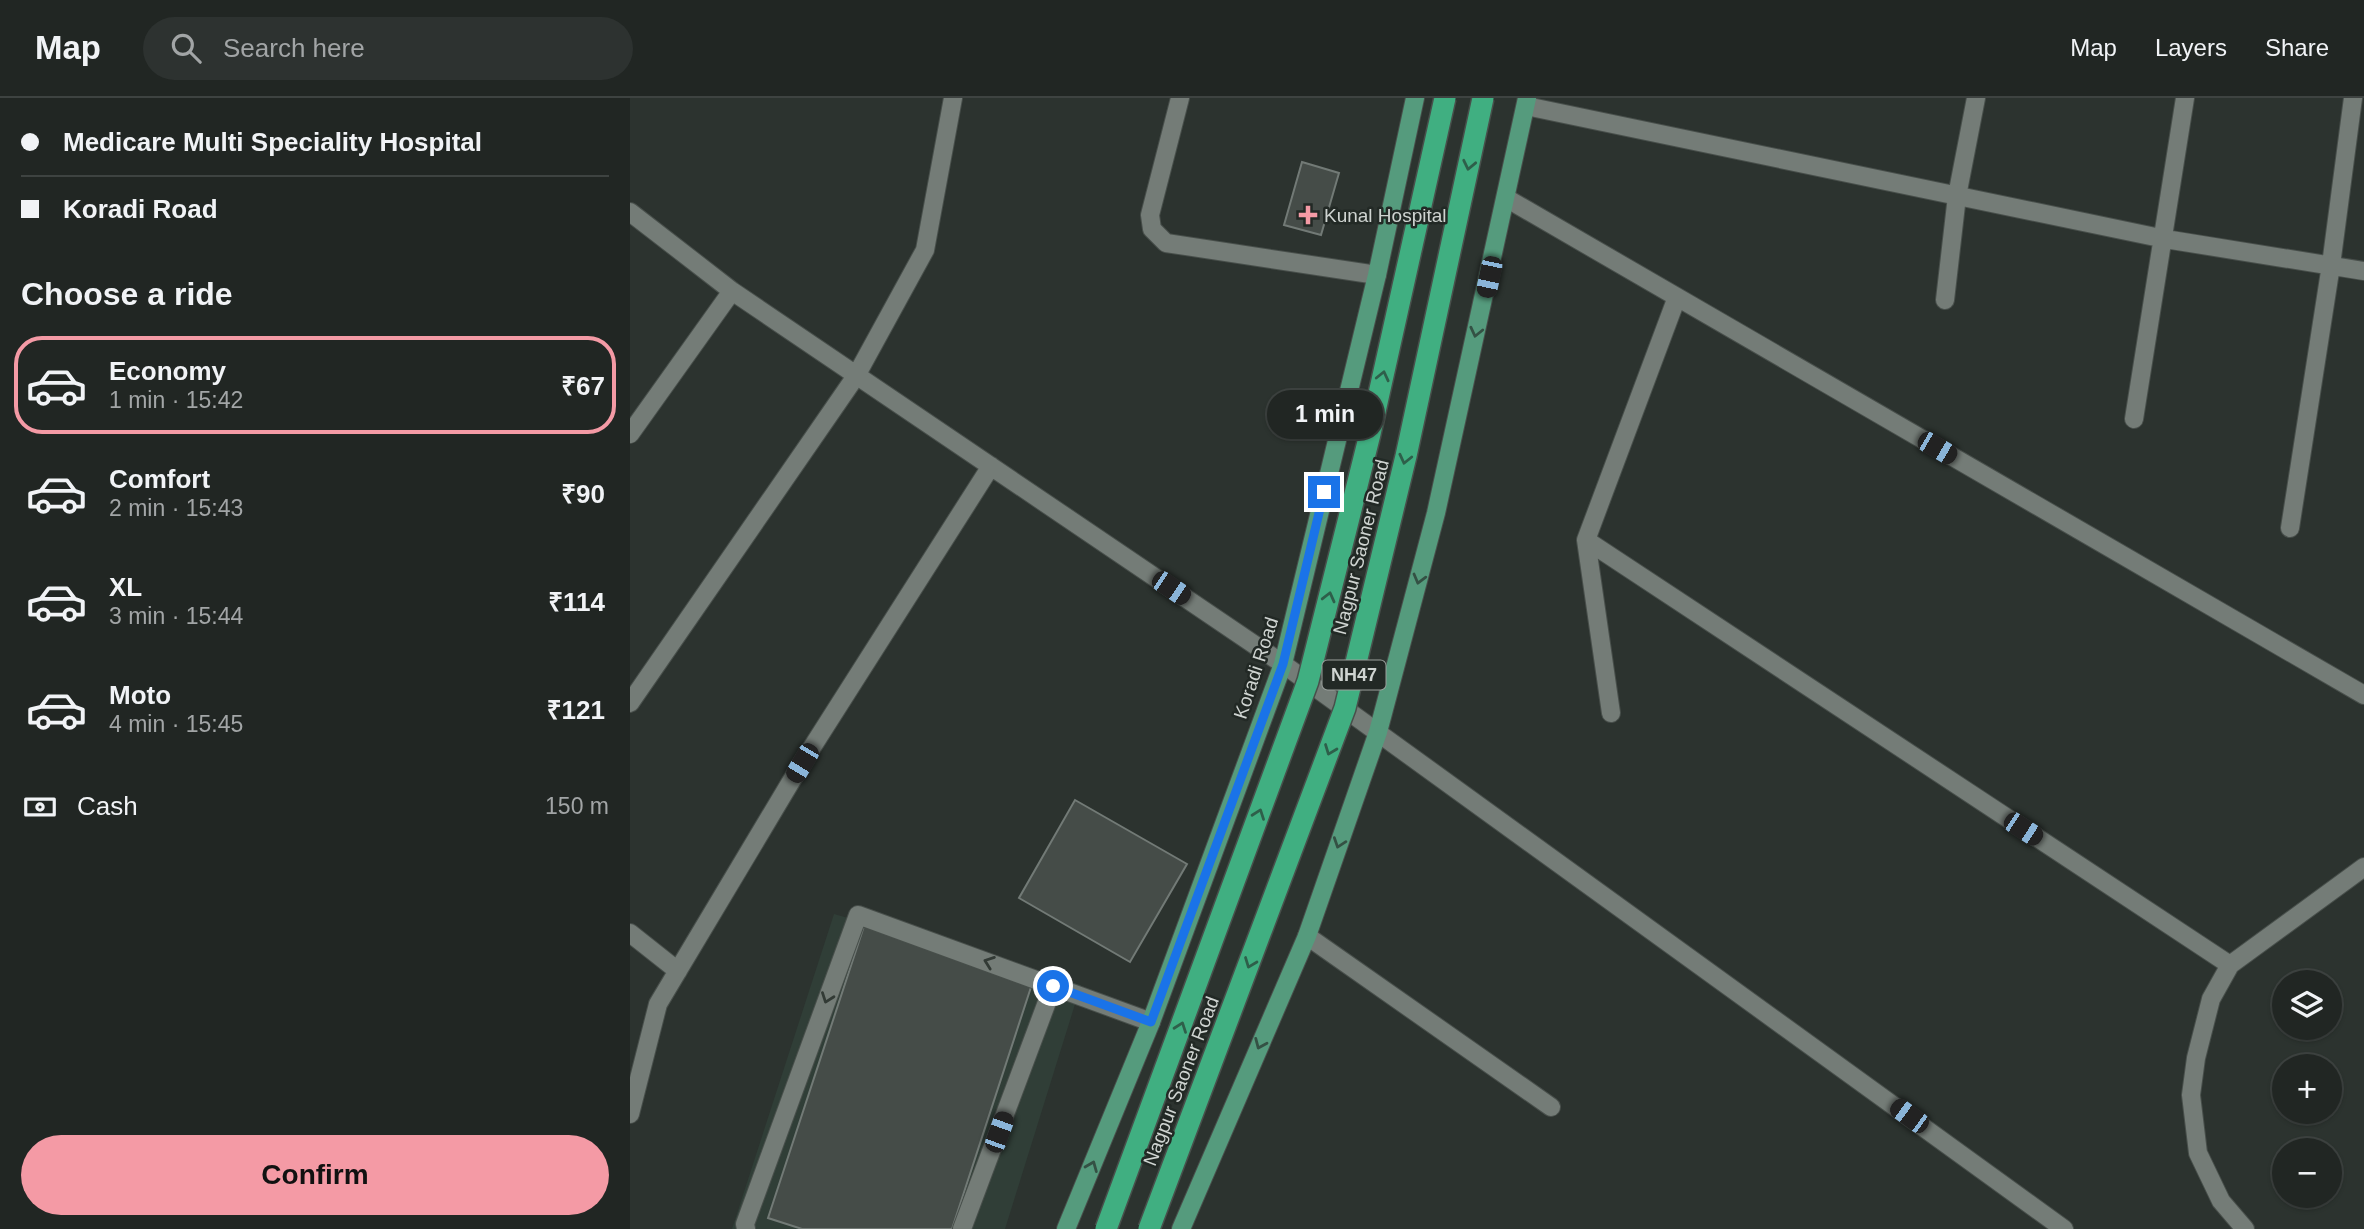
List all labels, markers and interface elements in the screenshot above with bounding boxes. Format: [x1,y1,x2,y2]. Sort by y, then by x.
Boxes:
search box [143,17,633,80]
text: Map [35,29,101,66]
icon: search [167,29,205,67]
text: Search here [223,33,365,63]
text: Map [2070,34,2117,61]
text: Layers [2155,34,2227,61]
text: Share [2265,34,2329,61]
text: Medicare Multi Speciality Hospital [63,127,482,157]
one-way arrow [1462,159,1477,171]
text: Koradi Road [63,194,218,224]
marker: Kunal Hospital [1298,205,1318,225]
place label: Kunal Hospital [1324,205,1447,226]
car [1475,254,1504,300]
text: Choose a ride [21,276,233,312]
one-way arrow [1470,326,1485,338]
icon: car [25,354,88,417]
text: Economy [109,356,226,386]
one-way arrow [1374,370,1389,382]
text: ₹67 [561,371,605,401]
text: 1 min · 15:42 [109,387,243,413]
callout: 1 min [1266,390,1382,440]
text: 1 min [1295,401,1355,427]
car [1914,428,1961,468]
one-way arrow [1399,453,1414,465]
street label: Nagpur Saoner Road [1329,457,1393,637]
icon: car [25,462,88,525]
text: Comfort [109,464,210,494]
route end [1308,476,1340,508]
text: ₹90 [561,479,605,509]
text: 2 min · 15:43 [109,495,243,521]
car [1148,568,1195,608]
icon: car [25,570,88,633]
text: XL [109,572,142,602]
one-way arrow [1413,572,1427,584]
text: ₹114 [548,587,605,617]
one-way arrow [1321,591,1335,603]
text: 3 min · 15:44 [109,603,243,629]
street label: Koradi Road [1230,615,1282,721]
road number: NH47 [1322,660,1386,690]
icon: car [25,678,88,741]
text: Moto [109,680,171,710]
text: ₹121 [547,695,605,725]
text: 4 min · 15:45 [109,711,243,737]
car [783,740,822,786]
one-way arrow [1324,743,1338,755]
icon: cash [21,788,59,826]
text: Cash [77,791,138,821]
text: 150 m [545,793,609,819]
one-way arrow [1251,808,1265,820]
car [2000,809,2047,849]
one-way arrow [1333,837,1347,849]
one-way arrow [983,956,995,970]
one-way arrow [1244,956,1258,968]
route start [1037,970,1069,1002]
map controls [2272,970,2342,1208]
button: layers [2272,970,2342,1040]
one-way arrow [822,992,836,1004]
street label: Nagpur Saoner Road [1139,993,1223,1169]
one-way arrow [1173,1022,1187,1034]
one-way arrow [1255,1037,1269,1049]
button: + [2272,1054,2342,1124]
car [1886,1095,1933,1137]
car [982,1109,1017,1155]
button: Confirm [21,1135,609,1215]
button: − [2272,1138,2342,1208]
one-way arrow [1084,1161,1098,1173]

